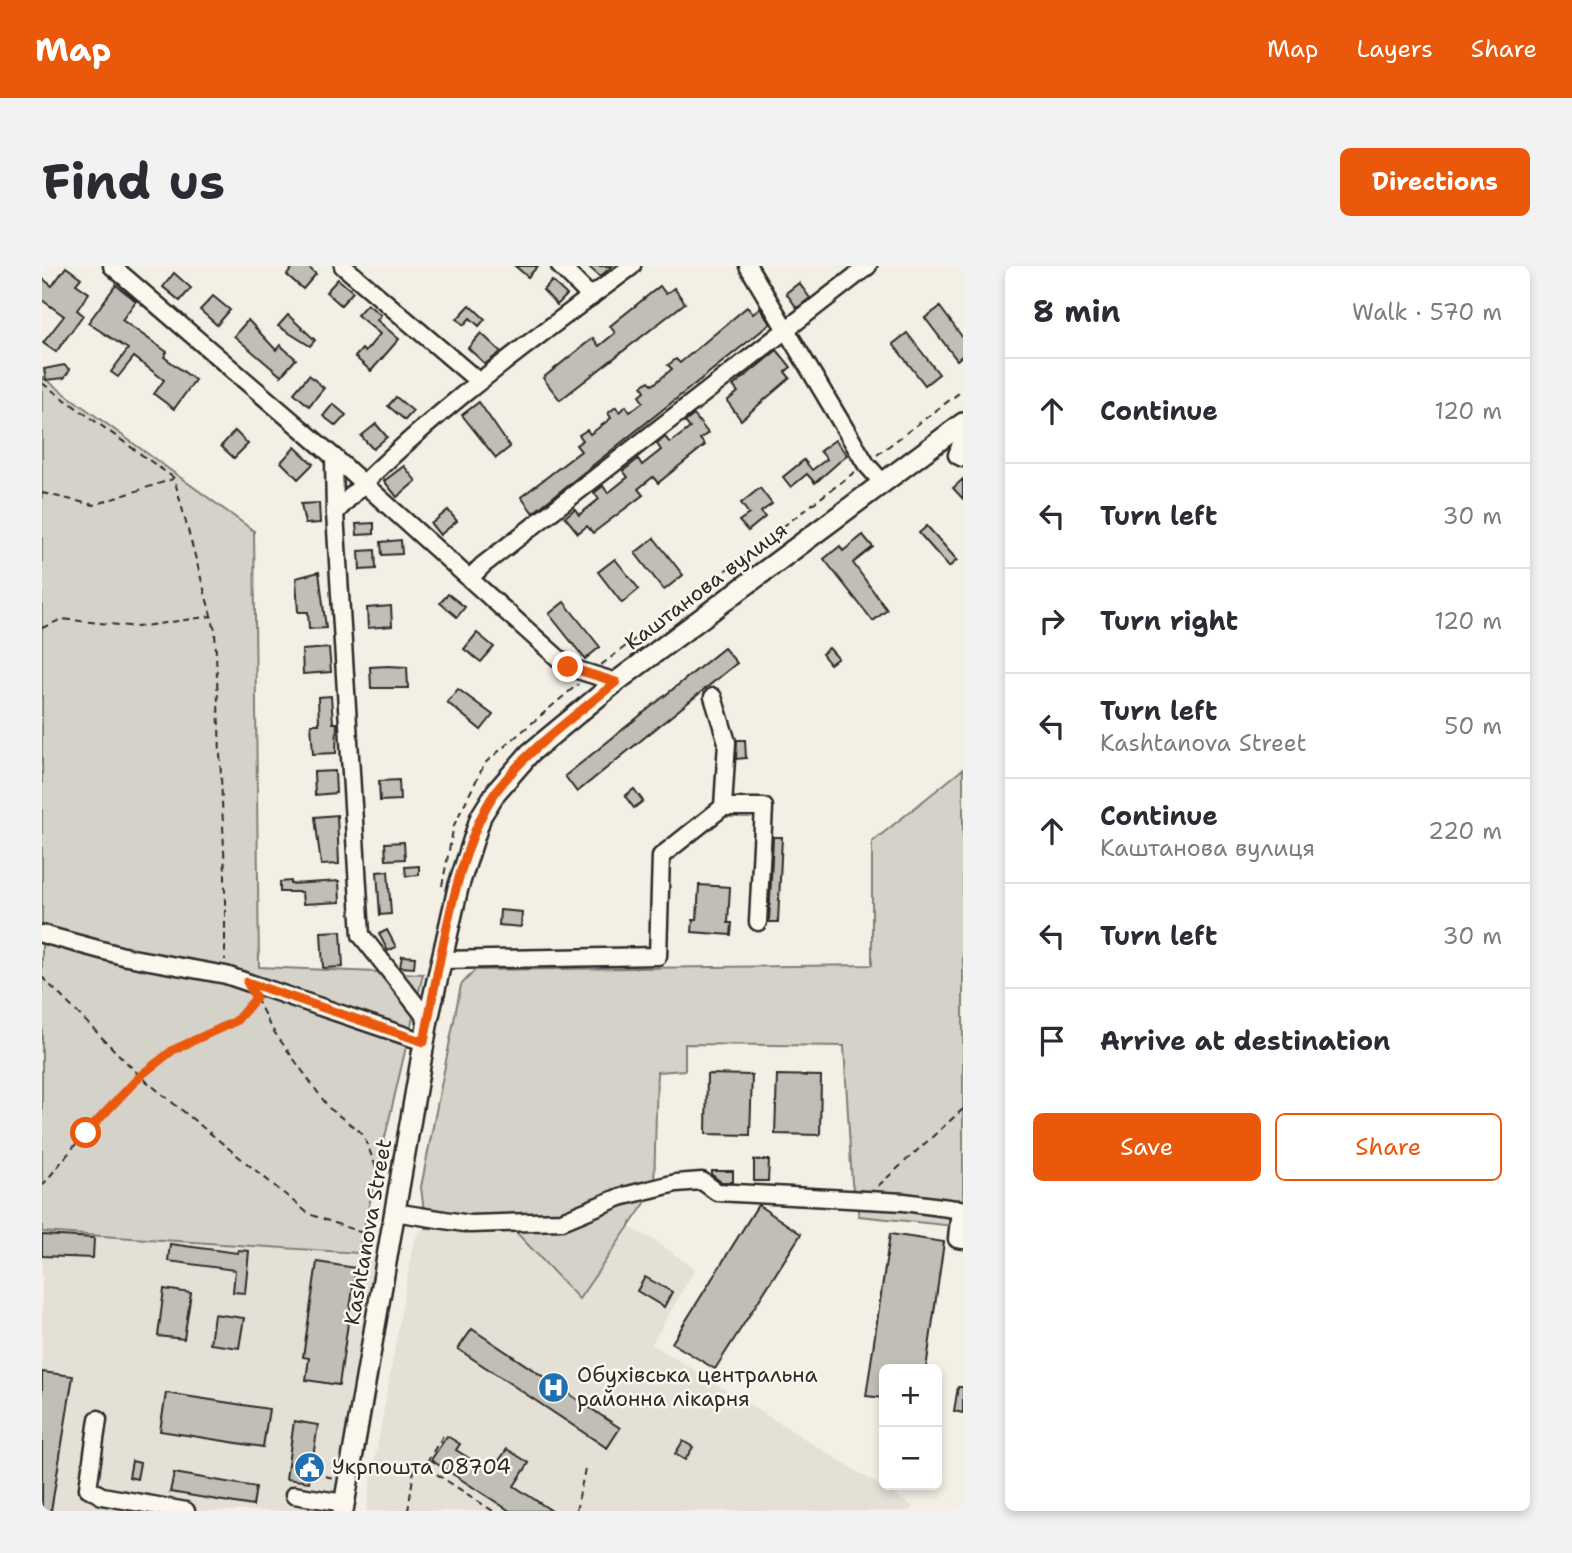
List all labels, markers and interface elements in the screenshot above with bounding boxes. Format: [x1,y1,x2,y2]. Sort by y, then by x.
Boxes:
text: Map [35,27,111,72]
text: Map [1267,33,1318,65]
text: Layers [1356,33,1433,65]
text: Share [1471,33,1537,65]
button: Directions [1340,148,1530,216]
text: Find us [42,149,225,215]
text: 8 min [1033,291,1120,332]
text: Walk · 570 m [1352,297,1502,327]
icon: ahead [1033,392,1071,430]
text: Continue [1100,393,1218,428]
text: 120 m [1434,396,1502,426]
icon: left [1033,497,1071,535]
text: Turn left [1100,498,1217,533]
text: 30 m [1443,501,1502,531]
street label: Каштанова вулиця [619,516,793,656]
icon: right [1033,602,1071,640]
text: Turn right [1100,603,1238,638]
text: 120 m [1434,606,1502,636]
route end [552,651,583,682]
text: Turn left [1100,693,1217,728]
icon: left [1033,707,1071,745]
text: 50 m [1444,711,1502,741]
text: Kashtanova Street [1100,728,1307,758]
text: Continue [1100,798,1218,833]
icon: ahead [1033,812,1071,850]
text: 220 m [1428,816,1502,846]
text: Каштанова вулиця [1100,833,1315,863]
icon: left [1033,917,1071,955]
text: Turn left [1100,918,1217,953]
text: 30 m [1443,921,1502,951]
icon: arrive [1033,1022,1071,1060]
text: Arrive at destination [1100,1023,1390,1058]
button: Save [1033,1113,1261,1181]
button: Share [1275,1113,1502,1181]
route start [70,1117,101,1148]
street label: Kashtanova Street [338,1137,398,1327]
place label: Обухівська центральна районна лікарня [577,1361,818,1413]
map controls [879,1364,942,1490]
button: + [879,1364,942,1427]
hospital icon: Обухівська центральна районна лікарня [537,1370,571,1404]
button: − [879,1427,942,1490]
public building icon: Укрпошта 08704 [292,1450,326,1484]
place label: Укрпошта 08704 [332,1453,511,1481]

